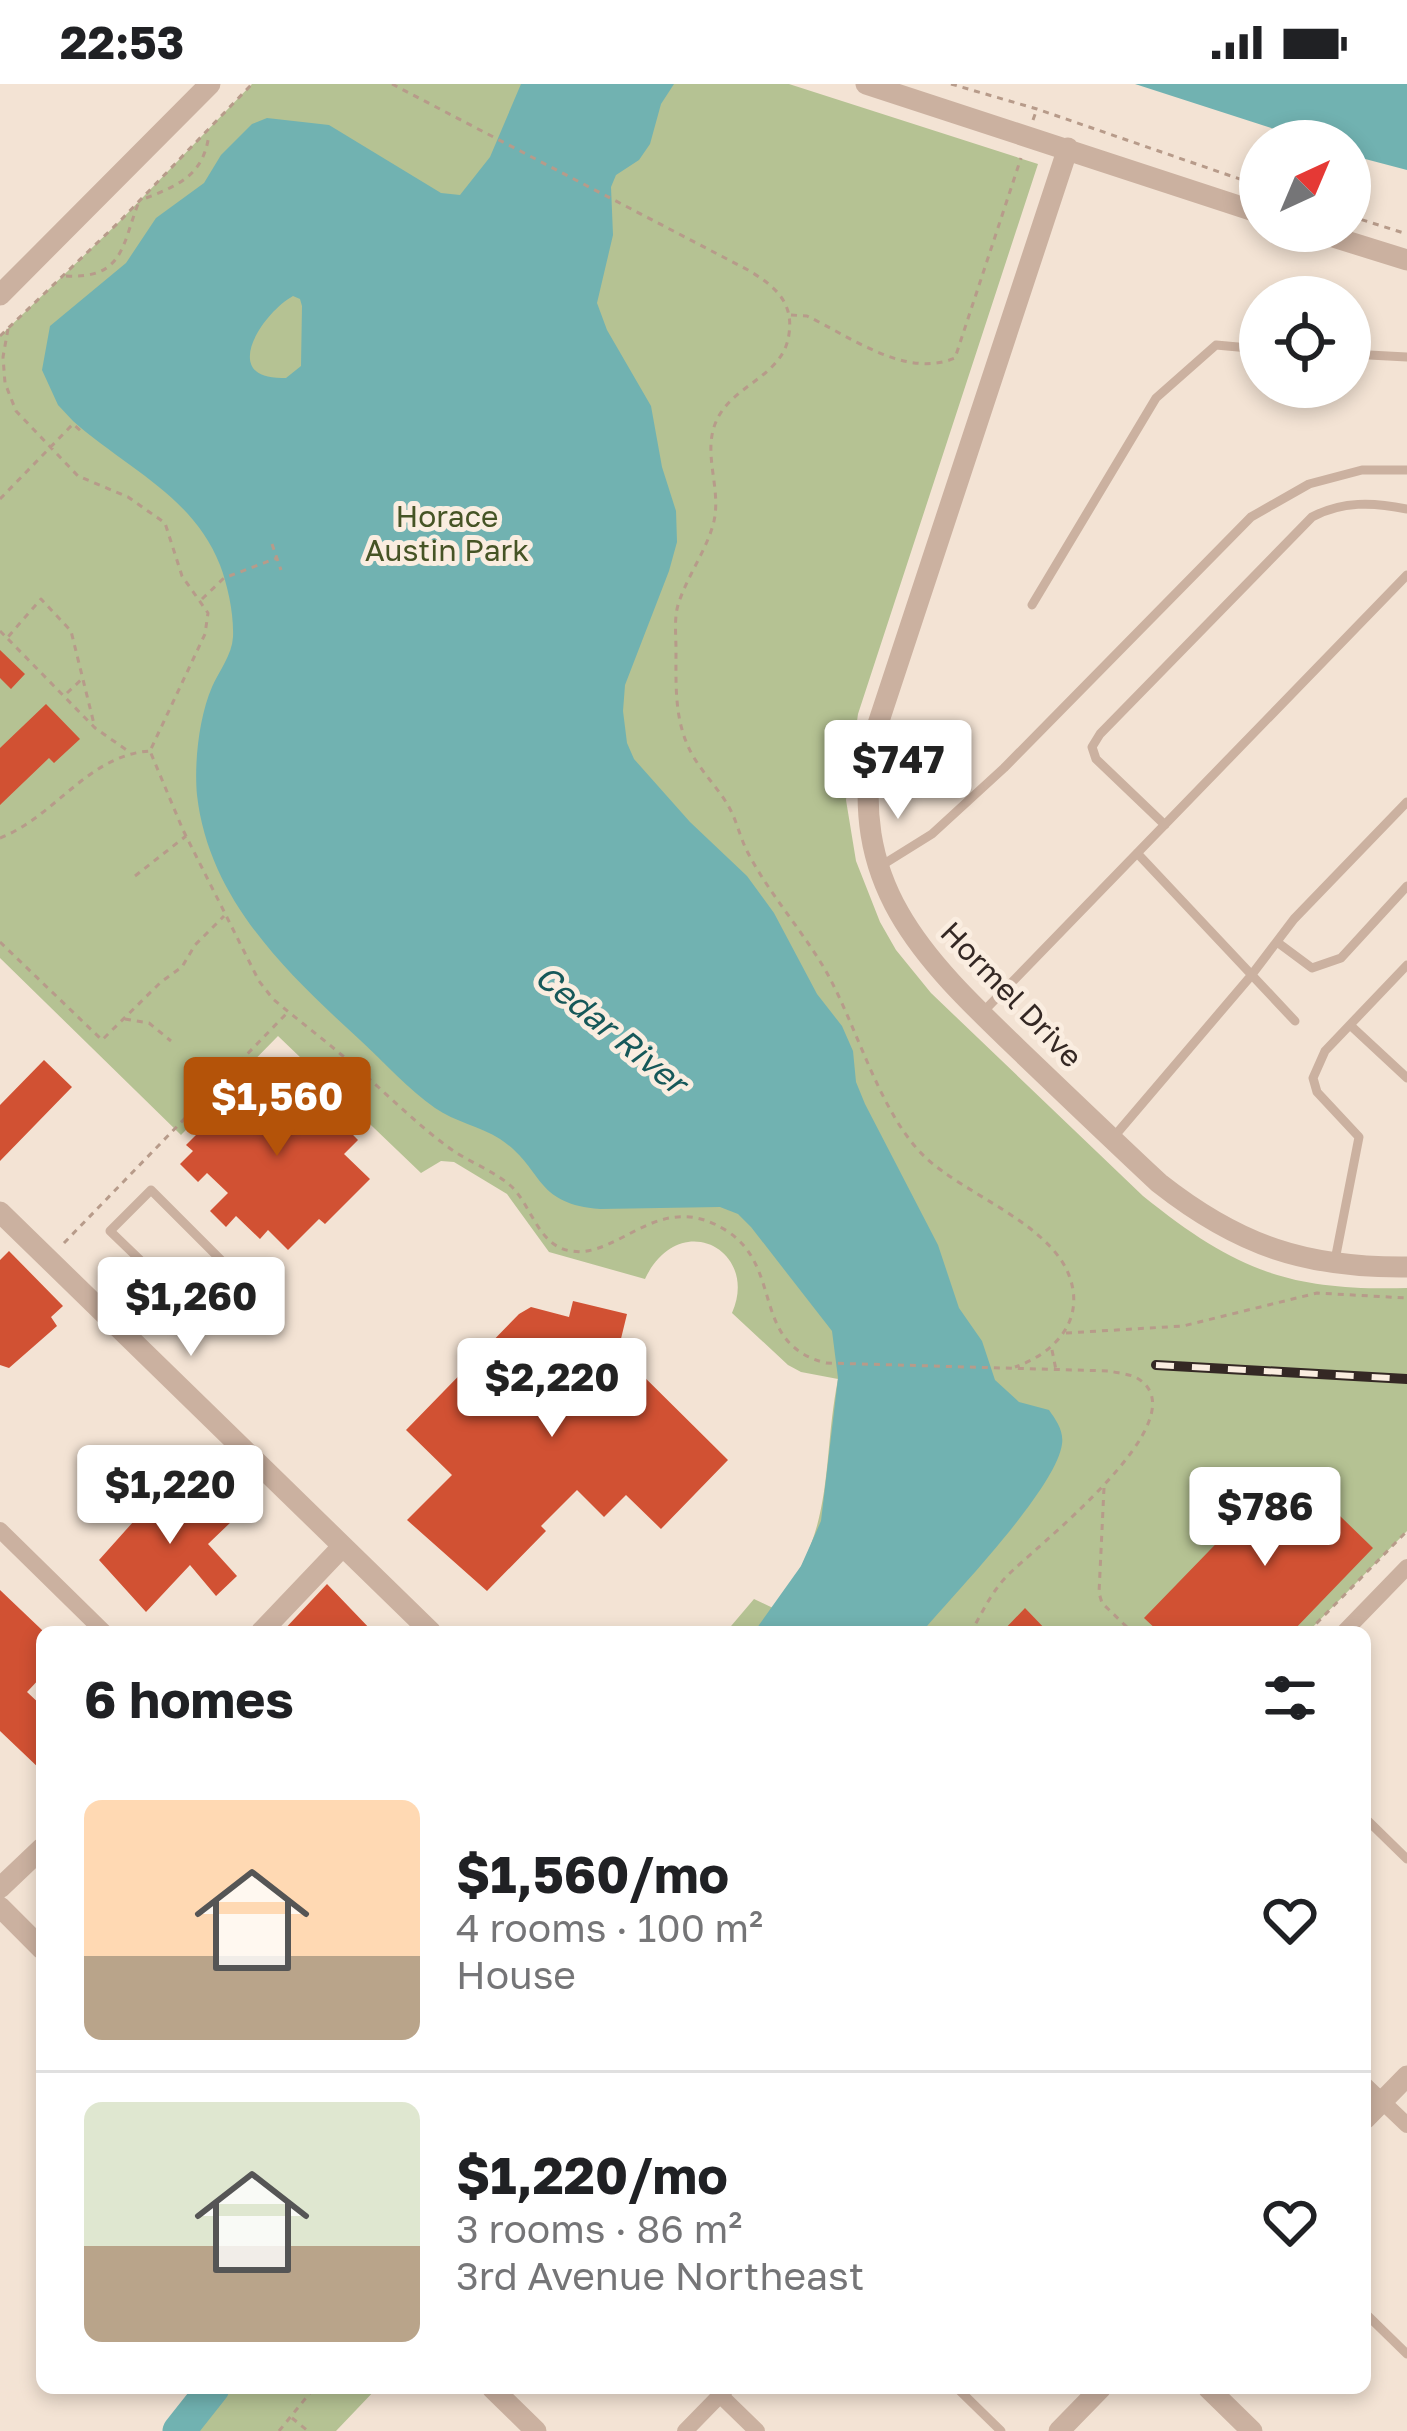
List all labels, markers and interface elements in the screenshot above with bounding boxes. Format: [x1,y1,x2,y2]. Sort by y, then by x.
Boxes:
text: 22:53 [60,15,184,69]
north arrow [1239,120,1371,252]
map controls [1239,120,1371,408]
button: locate [1239,276,1371,408]
park label: Horace Austin Park [365,498,529,568]
pin: $747 [827,720,969,822]
text: $747 [851,735,945,782]
street label: Hormel Drive [934,914,1090,1074]
water label: Cedar River [528,956,698,1104]
pin: $1,560 [179,1057,375,1159]
text: $1,560 [211,1072,343,1119]
pin: $1,260 [93,1257,289,1359]
text: $1,260 [125,1272,257,1319]
pin: $2,220 [454,1338,650,1440]
text: $2,220 [484,1353,620,1400]
pin: $1,220 [72,1445,268,1547]
text: $1,220 [104,1460,236,1507]
pin: $786 [1194,1467,1336,1569]
text: $786 [1216,1482,1314,1529]
icon: filters [1257,1665,1323,1731]
text: 6 homes [84,1668,294,1729]
text: $1,560/mo [456,1843,729,1904]
icon: home [180,1848,324,1992]
icon: heart [1257,1887,1323,1953]
text: 4 rooms · 100 m² [456,1904,763,1951]
text: House [456,1951,576,1998]
text: $1,220/mo [456,2144,728,2205]
icon: home [180,2150,324,2294]
icon: heart [1257,2189,1323,2255]
text: 3 rooms · 86 m² [456,2205,742,2252]
text: 3rd Avenue Northeast [456,2252,864,2299]

